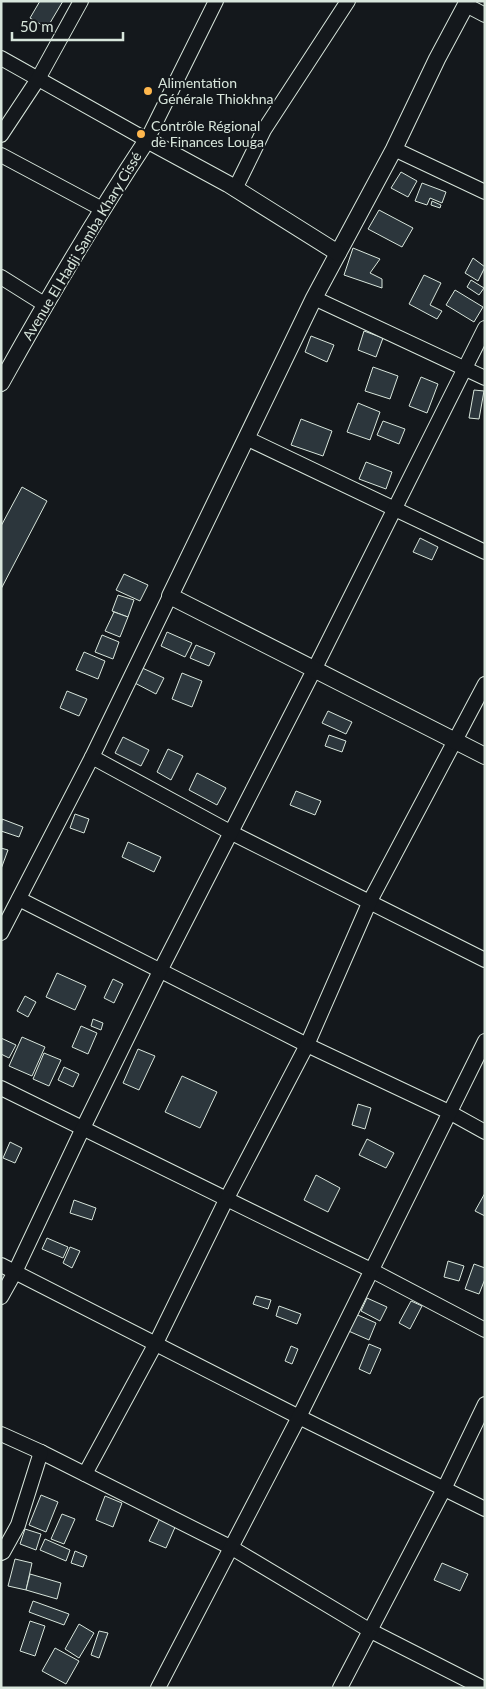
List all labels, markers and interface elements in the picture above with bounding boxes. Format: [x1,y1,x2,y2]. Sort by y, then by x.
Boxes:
scale bar [12,10,124,42]
text: 50 m [20,17,54,35]
place label: Alimentation Générale Thiokhna [158,74,274,107]
marker: Alimentation Générale Thiokhna [142,85,154,97]
place label: Contrôle Régional de Finances Louga [151,117,264,150]
marker: Contrôle Régional de Finances Louga [135,128,147,140]
street label: Avenue El Hadji Samba Khary Cissé [19,149,145,343]

